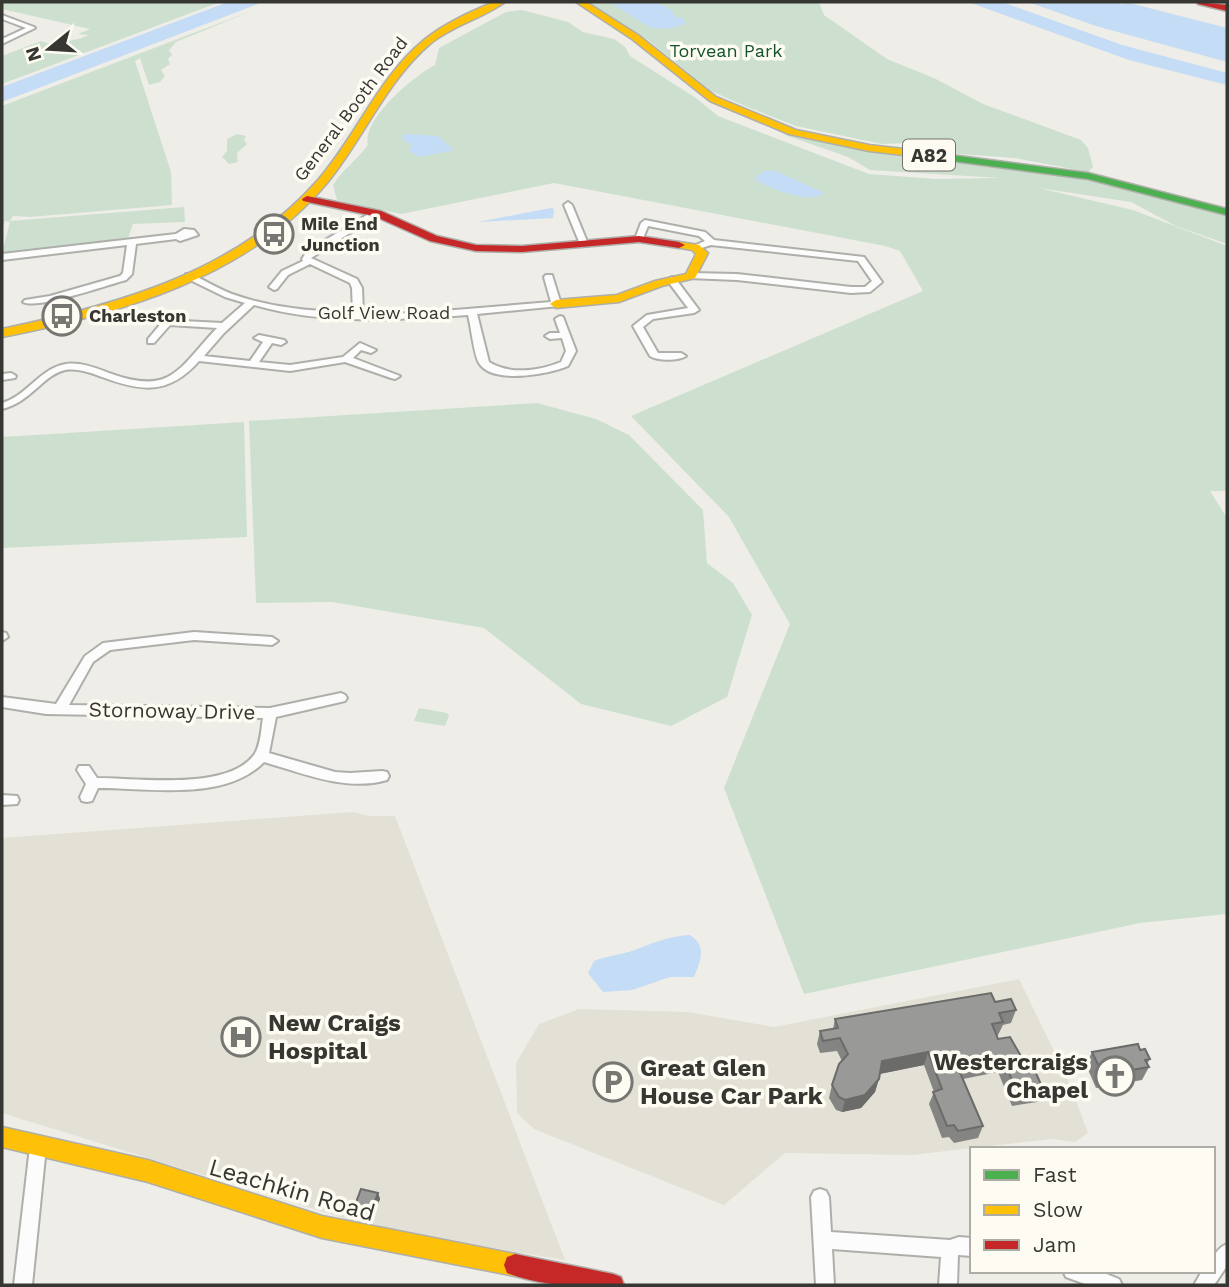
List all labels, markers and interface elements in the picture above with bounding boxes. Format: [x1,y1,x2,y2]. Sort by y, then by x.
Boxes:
north arrow [14,14,84,84]
street label: General Booth Road [289,32,412,185]
park label: Torvean Park [670,40,782,61]
text: N [20,44,46,64]
road number: A82 [903,140,955,170]
bus stop icon: Mile End Junction [253,213,295,255]
place label: Mile End Junction [301,213,380,255]
bus stop icon: Charleston [41,295,83,337]
street label: Golf View Road [318,302,450,323]
place label: Charleston [89,305,186,326]
street label: Stornoway Drive [88,697,256,724]
place label: New Craigs Hospital [268,1009,401,1065]
hospital icon: New Craigs Hospital [220,1016,262,1058]
place label: Westercraigs Chapel [933,1048,1088,1104]
place label: Great Glen House Car Park [640,1054,823,1110]
church icon: Westercraigs Chapel [1094,1055,1136,1097]
parking icon: Great Glen House Car Park [592,1061,634,1103]
legend [970,1147,1215,1273]
street label: Leachkin Road [206,1153,378,1227]
text: Fast [1033,1162,1077,1187]
text: Slow [1033,1197,1083,1222]
text: Jam [1033,1232,1076,1257]

